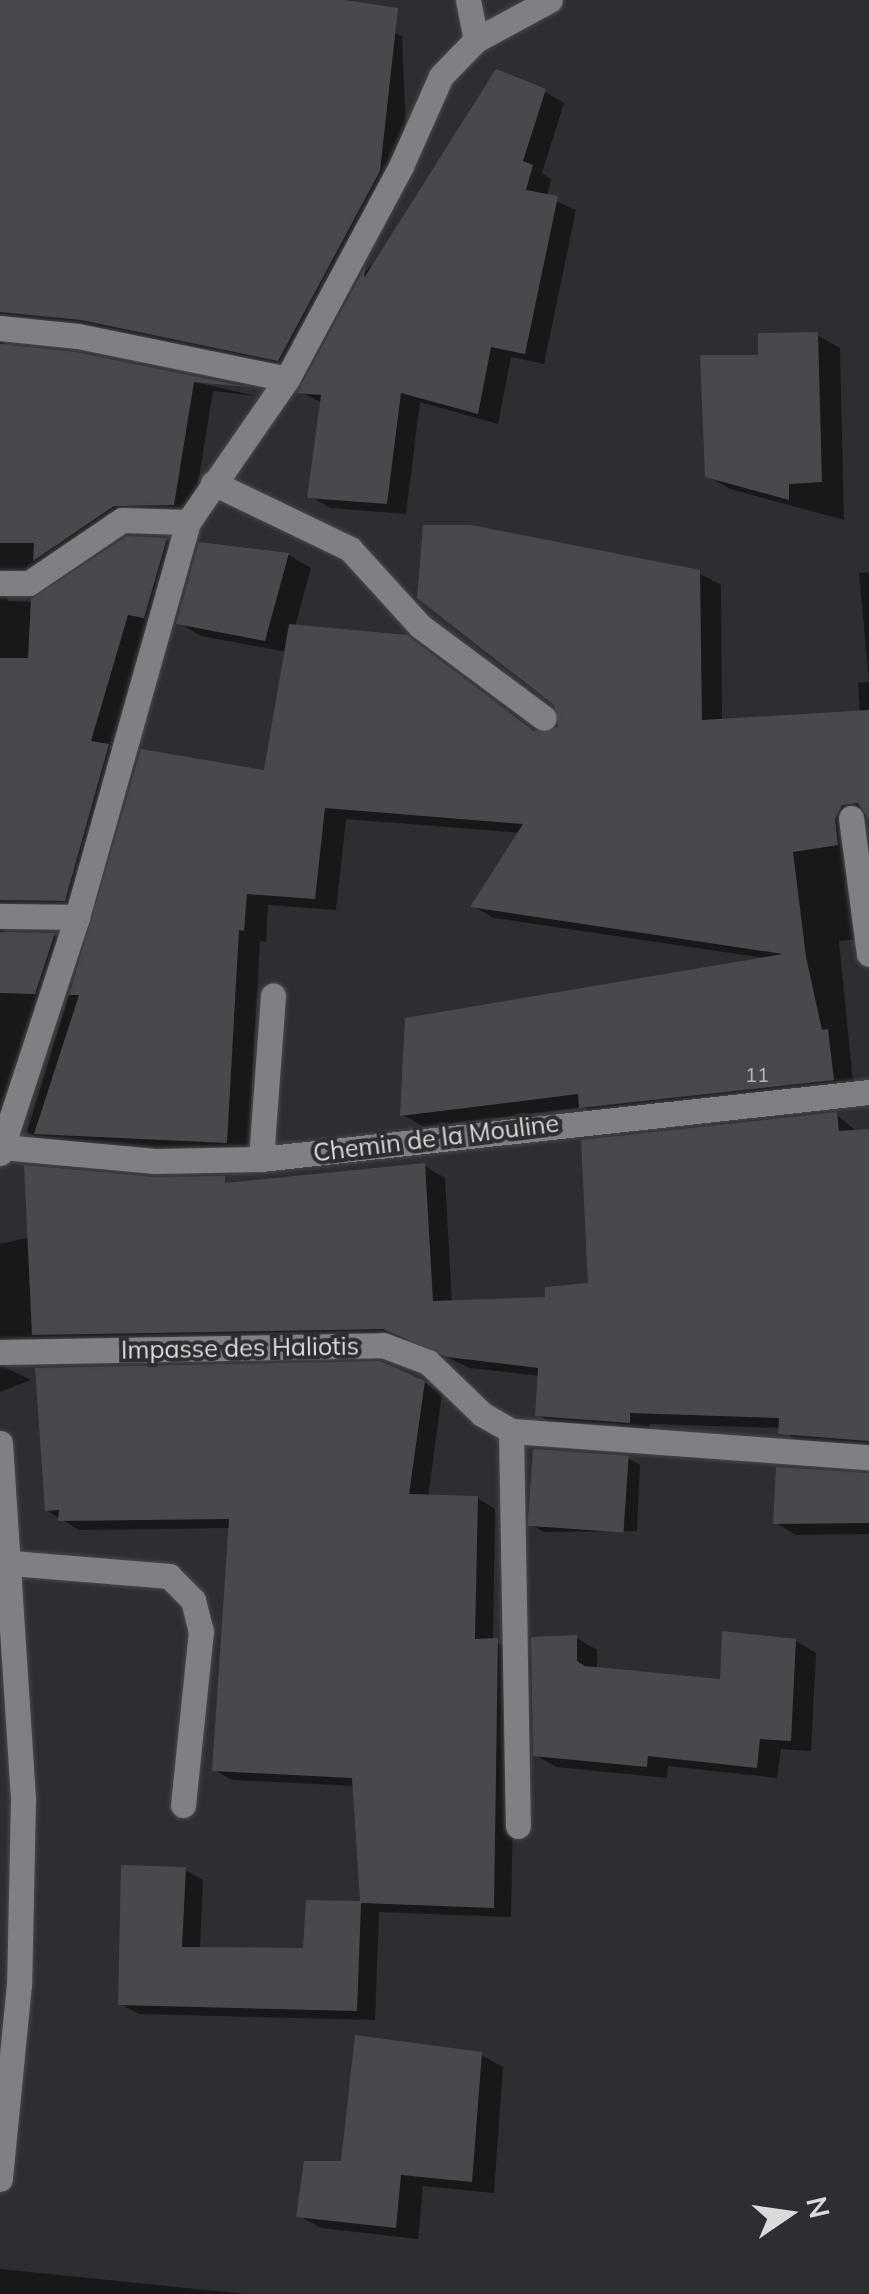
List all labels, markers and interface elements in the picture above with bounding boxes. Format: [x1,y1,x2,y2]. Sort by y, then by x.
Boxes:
house number: 11 [745,1062,769,1086]
street label: Chemin de la Mouline [311,1108,561,1168]
street label: Impasse des Haliotis [121,1331,359,1365]
north arrow [739,2164,839,2264]
text: N [799,2193,838,2221]

